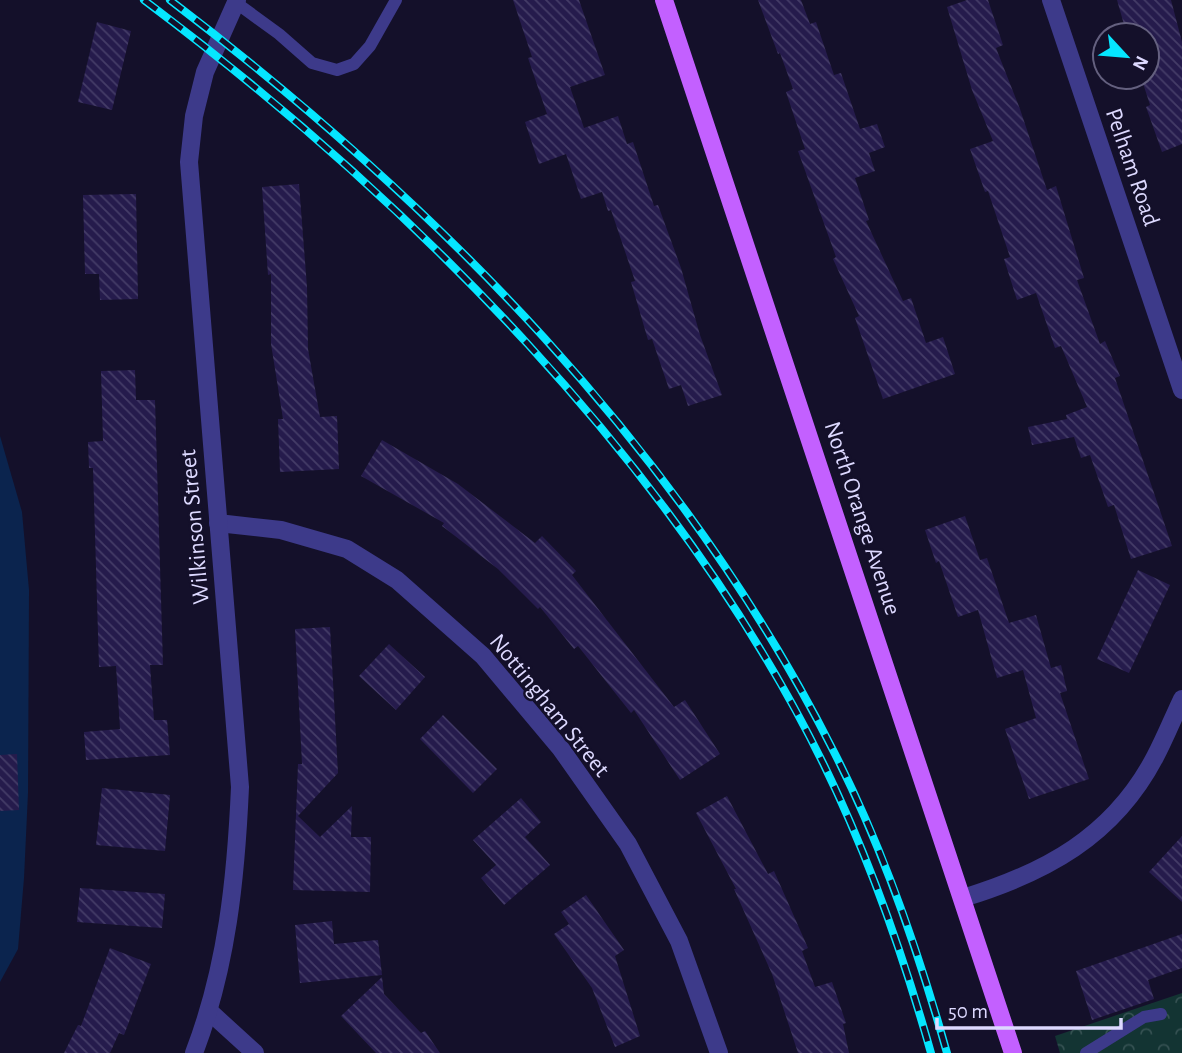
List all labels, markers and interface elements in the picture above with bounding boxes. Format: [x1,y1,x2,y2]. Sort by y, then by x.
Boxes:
north arrow [1091,21,1161,91]
text: N [1128,53,1151,73]
street label: Pelham Road [1101,105,1163,229]
street label: North Orange Avenue [819,419,905,618]
street label: Wilkinson Street [176,448,214,605]
street label: Nottingham Street [485,630,614,782]
scale bar [937,986,1121,1030]
text: 50 m [948,1001,988,1022]

